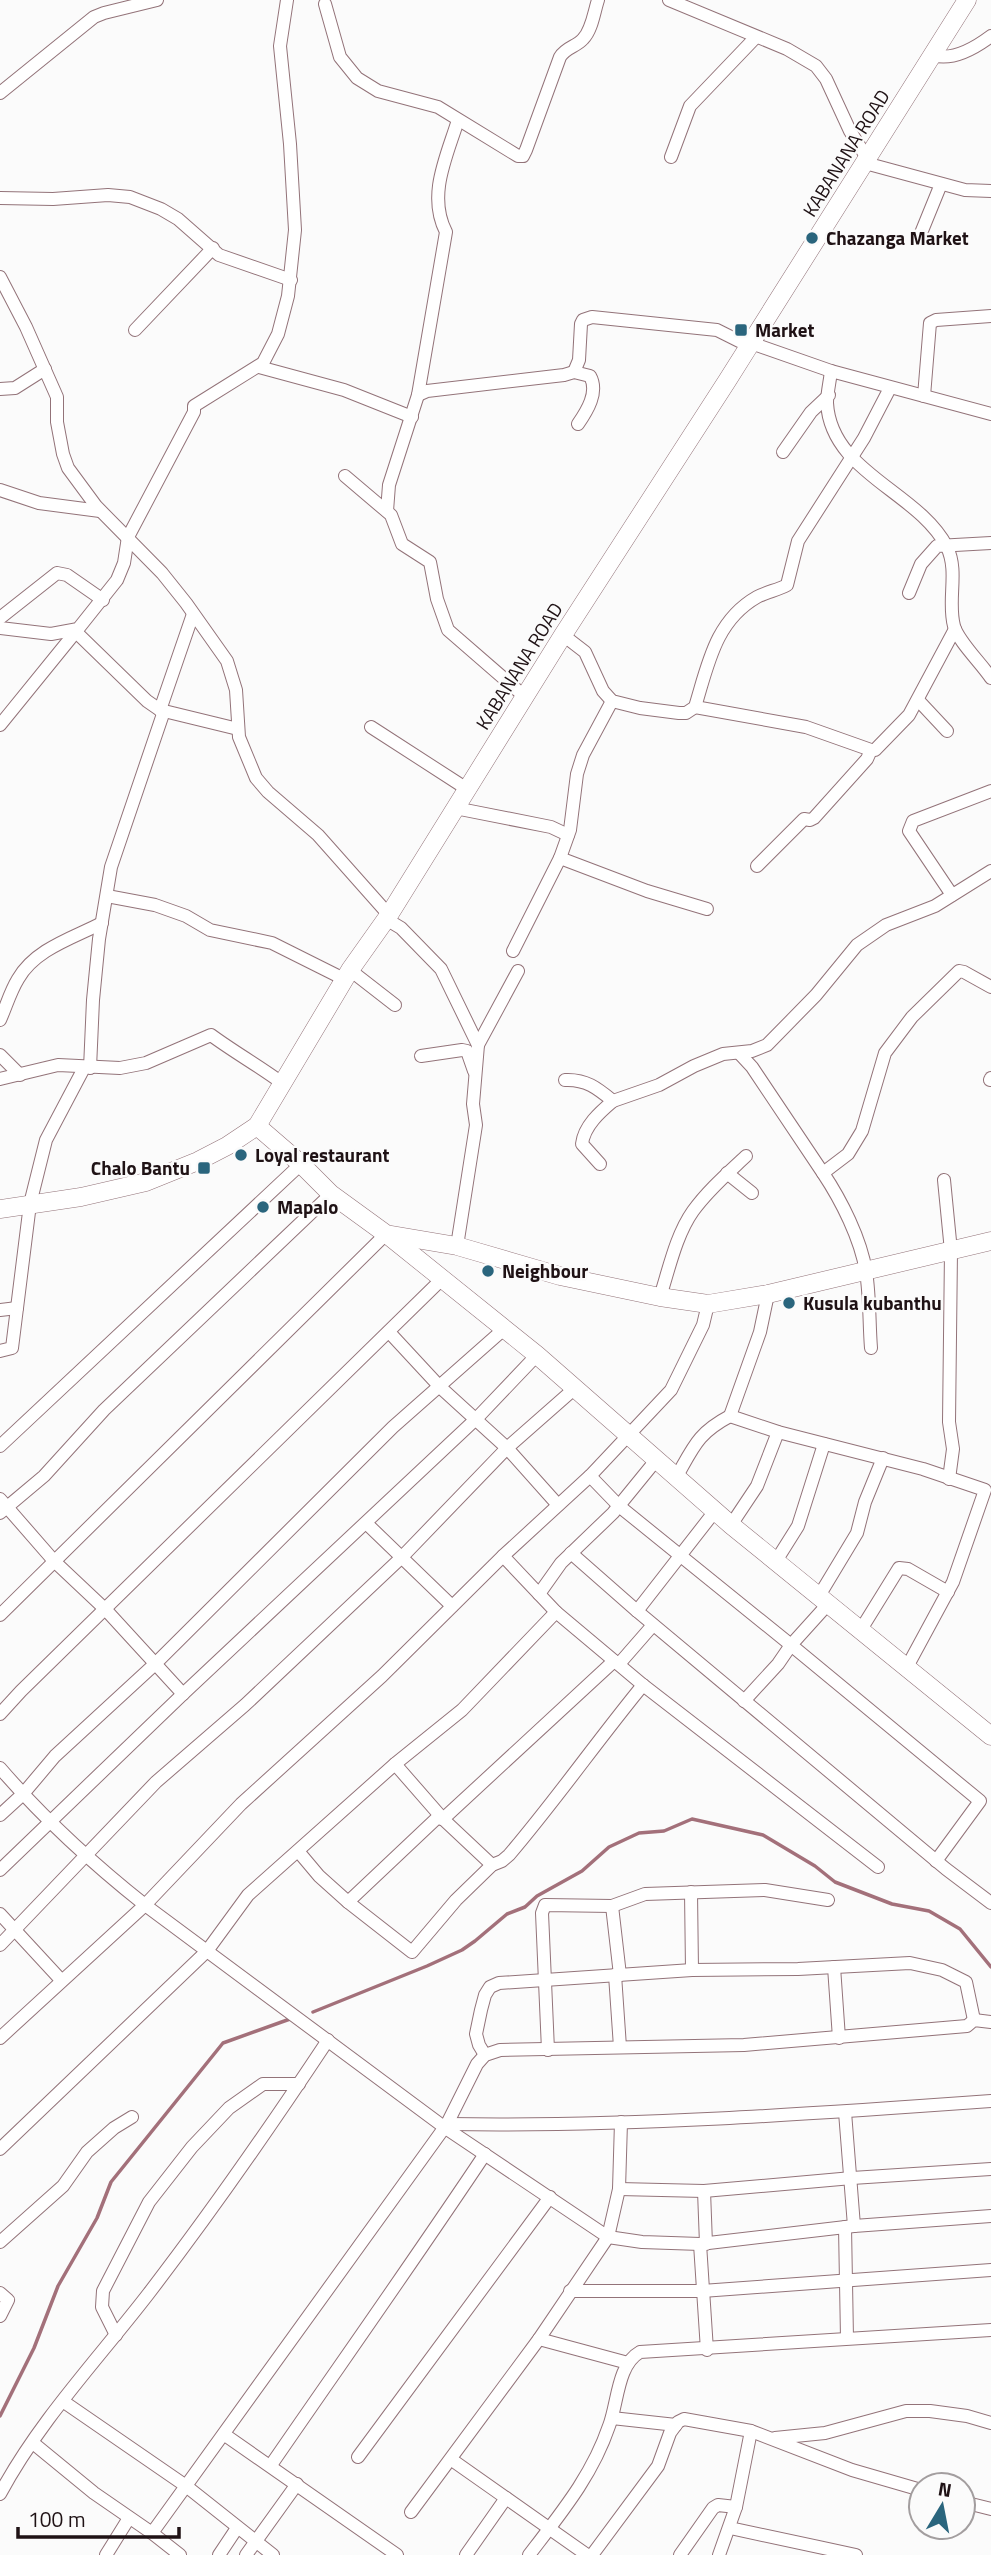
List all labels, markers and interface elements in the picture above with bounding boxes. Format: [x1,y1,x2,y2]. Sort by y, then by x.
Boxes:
street label: KABANANA ROAD [795,84,896,222]
place label: Chazanga Market [826,223,969,252]
marker: Chazanga Market [804,230,820,246]
place label: Market [755,315,814,344]
marker: Market [733,322,749,338]
street label: KABANANA ROAD [468,597,569,735]
place label: Loyal restaurant [255,1140,389,1169]
marker: Loyal restaurant [233,1147,249,1163]
place label: Chalo Bantu [91,1153,190,1182]
marker: Chalo Bantu [196,1160,212,1176]
place label: Mapalo [277,1192,338,1221]
marker: Mapalo [255,1199,271,1215]
place label: Neighbour [502,1256,588,1285]
marker: Neighbour [480,1263,496,1279]
place label: Kusula kubanthu [803,1288,942,1317]
marker: Kusula kubanthu [781,1295,797,1311]
north arrow [907,2471,977,2541]
text: N [936,2473,954,2504]
scale bar [18,2496,178,2540]
text: 100 m [28,2503,85,2535]

